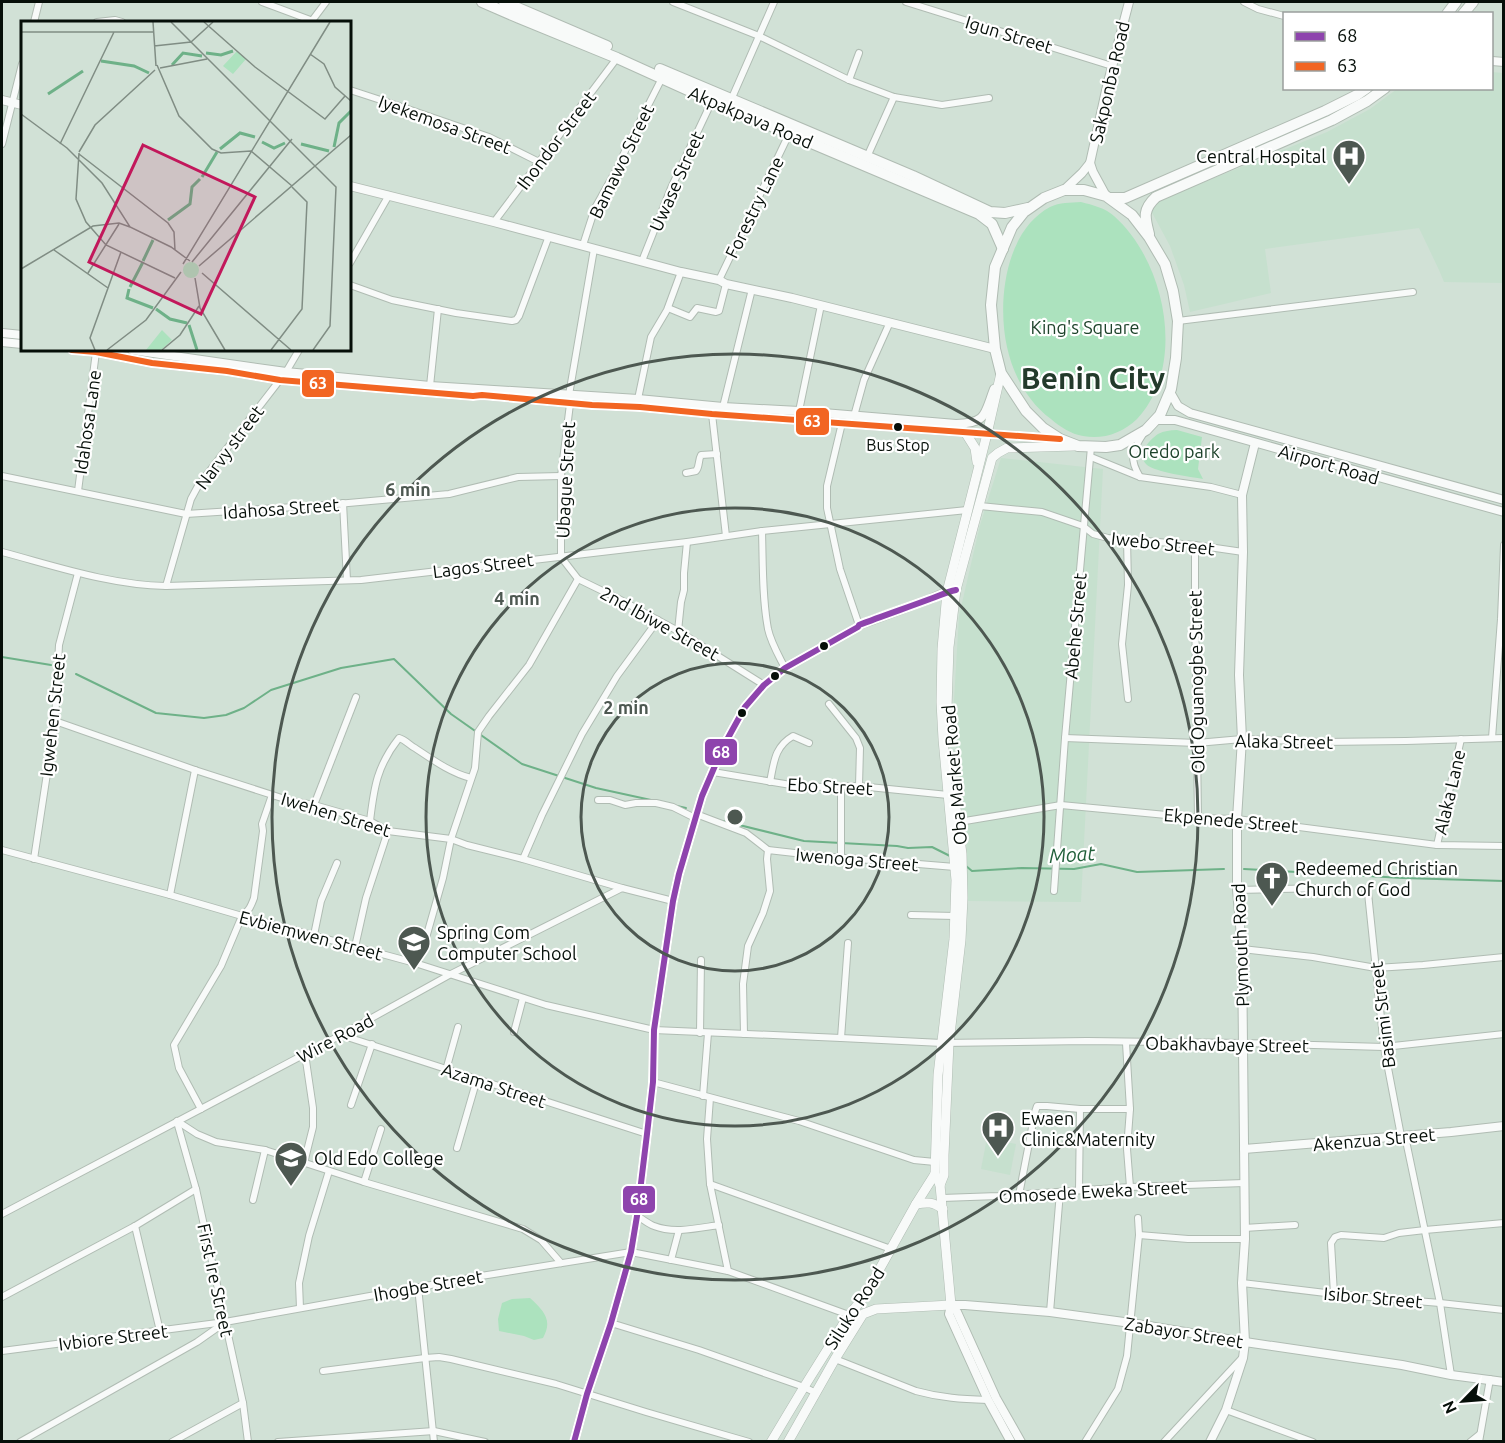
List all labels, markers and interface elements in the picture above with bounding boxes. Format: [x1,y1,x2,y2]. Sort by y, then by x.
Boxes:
street label: Igun Street [963,11,1055,57]
legend [1283,12,1493,90]
street label: Sakponba Road [1085,19,1133,145]
inset map [21,21,351,351]
text: 68 [1337,25,1357,45]
text: 63 [1337,55,1357,75]
street label: Akpakpava Road [686,82,816,152]
street label: Ihondor Street [513,87,599,193]
street label: Iyekemosa Street [376,91,514,157]
street label: Bamawo Street [585,101,657,221]
street label: Uwase Street [645,128,707,234]
hospital icon: Central Hospital [1331,138,1367,185]
place label: Central Hospital [1196,146,1326,166]
street label: Forestry Lane [721,153,787,261]
park label: King's Square [1031,317,1139,337]
district label: Benin City [1021,361,1165,395]
street label: Idahosa Lane [70,369,104,475]
line badge: 63 [301,369,335,398]
text: 63 [309,374,327,392]
street label: Narvy street [191,401,267,493]
line badge: 63 [795,407,830,436]
text: 63 [803,412,821,430]
street label: Ubague Street [552,421,578,539]
marker: Bus Stop [892,421,904,433]
place label: Bus Stop [866,436,930,454]
street label: Airport Road [1277,440,1381,488]
park label: Oredo park [1128,441,1220,461]
text: 6 min [385,479,431,499]
street label: Idahosa Street [222,494,340,522]
street label: Iwebo Street [1110,528,1216,558]
street label: Lagos Street [431,549,535,581]
street label: Abehe Street [1060,572,1090,680]
street label: 2nd Ibiwe Street [597,582,723,664]
text: 4 min [494,588,540,608]
street label: Old Oguanogbe Street [1184,590,1208,774]
unlabelled marker [818,640,830,652]
street label: Igwehen Street [36,652,68,778]
unlabelled marker [769,670,781,682]
text: 2 min [603,697,649,717]
street label: Oba Market Road [938,704,970,846]
unlabelled marker [736,707,748,719]
street label: Alaka Street [1235,730,1333,752]
line badge: 68 [704,738,738,766]
text: 68 [712,743,730,761]
street label: Alaka Lane [1429,747,1469,837]
street label: Ebo Street [787,774,873,798]
street label: Iwehen Street [279,788,393,840]
street label: Ekpenede Street [1163,804,1299,836]
centre of rings [725,807,745,827]
water label: Moat [1048,841,1096,867]
street label: Iwenoga Street [795,844,919,874]
place label: Redeemed Christian Church of God [1295,858,1458,899]
church icon: Redeemed Christian Church of God [1254,860,1290,907]
street label: Plymouth Road [1228,883,1252,1007]
street label: Evbiemwen Street [237,906,385,964]
place label: Spring Com Computer School [437,922,577,963]
school or university icon: Spring Com Computer School [396,924,432,971]
street label: Basimi Street [1366,961,1398,1069]
street label: Wire Road [293,1010,377,1066]
street label: Obakhavbaye Street [1145,1033,1309,1055]
street label: Azama Street [439,1059,549,1111]
place label: Ewaen Clinic&Maternity [1021,1108,1155,1149]
hospital icon: Ewaen Clinic&Maternity [980,1110,1016,1157]
street label: Akenzua Street [1312,1124,1436,1154]
school or university icon: Old Edo College [273,1140,309,1187]
place label: Old Edo College [314,1148,444,1168]
street label: Omosede Eweka Street [998,1176,1188,1206]
line badge: 68 [622,1185,656,1214]
text: 68 [630,1190,648,1208]
street label: First Ire Street [194,1221,238,1339]
street label: Siluko Road [820,1263,888,1353]
street label: Ihogbe Street [372,1266,484,1304]
street label: Isibor Street [1323,1283,1423,1311]
street label: Zabayor Street [1123,1313,1245,1351]
street label: Ivbiore Street [57,1320,169,1354]
north arrow [1433,1371,1493,1431]
text: N [1439,1398,1460,1417]

